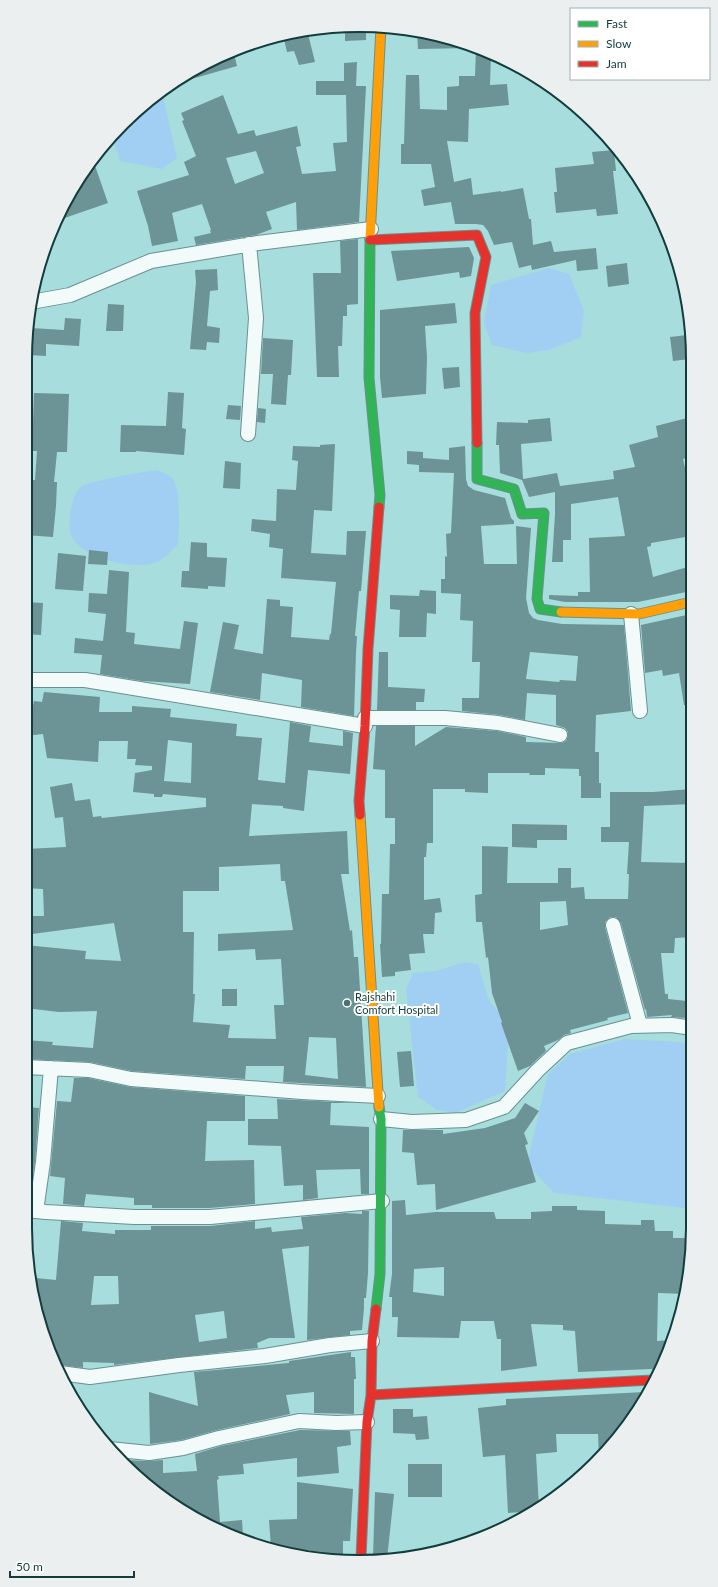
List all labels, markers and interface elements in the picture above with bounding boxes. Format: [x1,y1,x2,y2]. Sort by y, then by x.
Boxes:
legend [570,8,710,80]
text: Fast [606,16,628,31]
text: Slow [606,36,632,51]
text: Jam [606,56,627,71]
place label: Rajshahi Comfort Hospital [355,990,438,1016]
marker: Rajshahi Comfort Hospital [342,998,352,1008]
scale bar [10,1553,134,1579]
text: 50 m [16,1559,43,1574]

